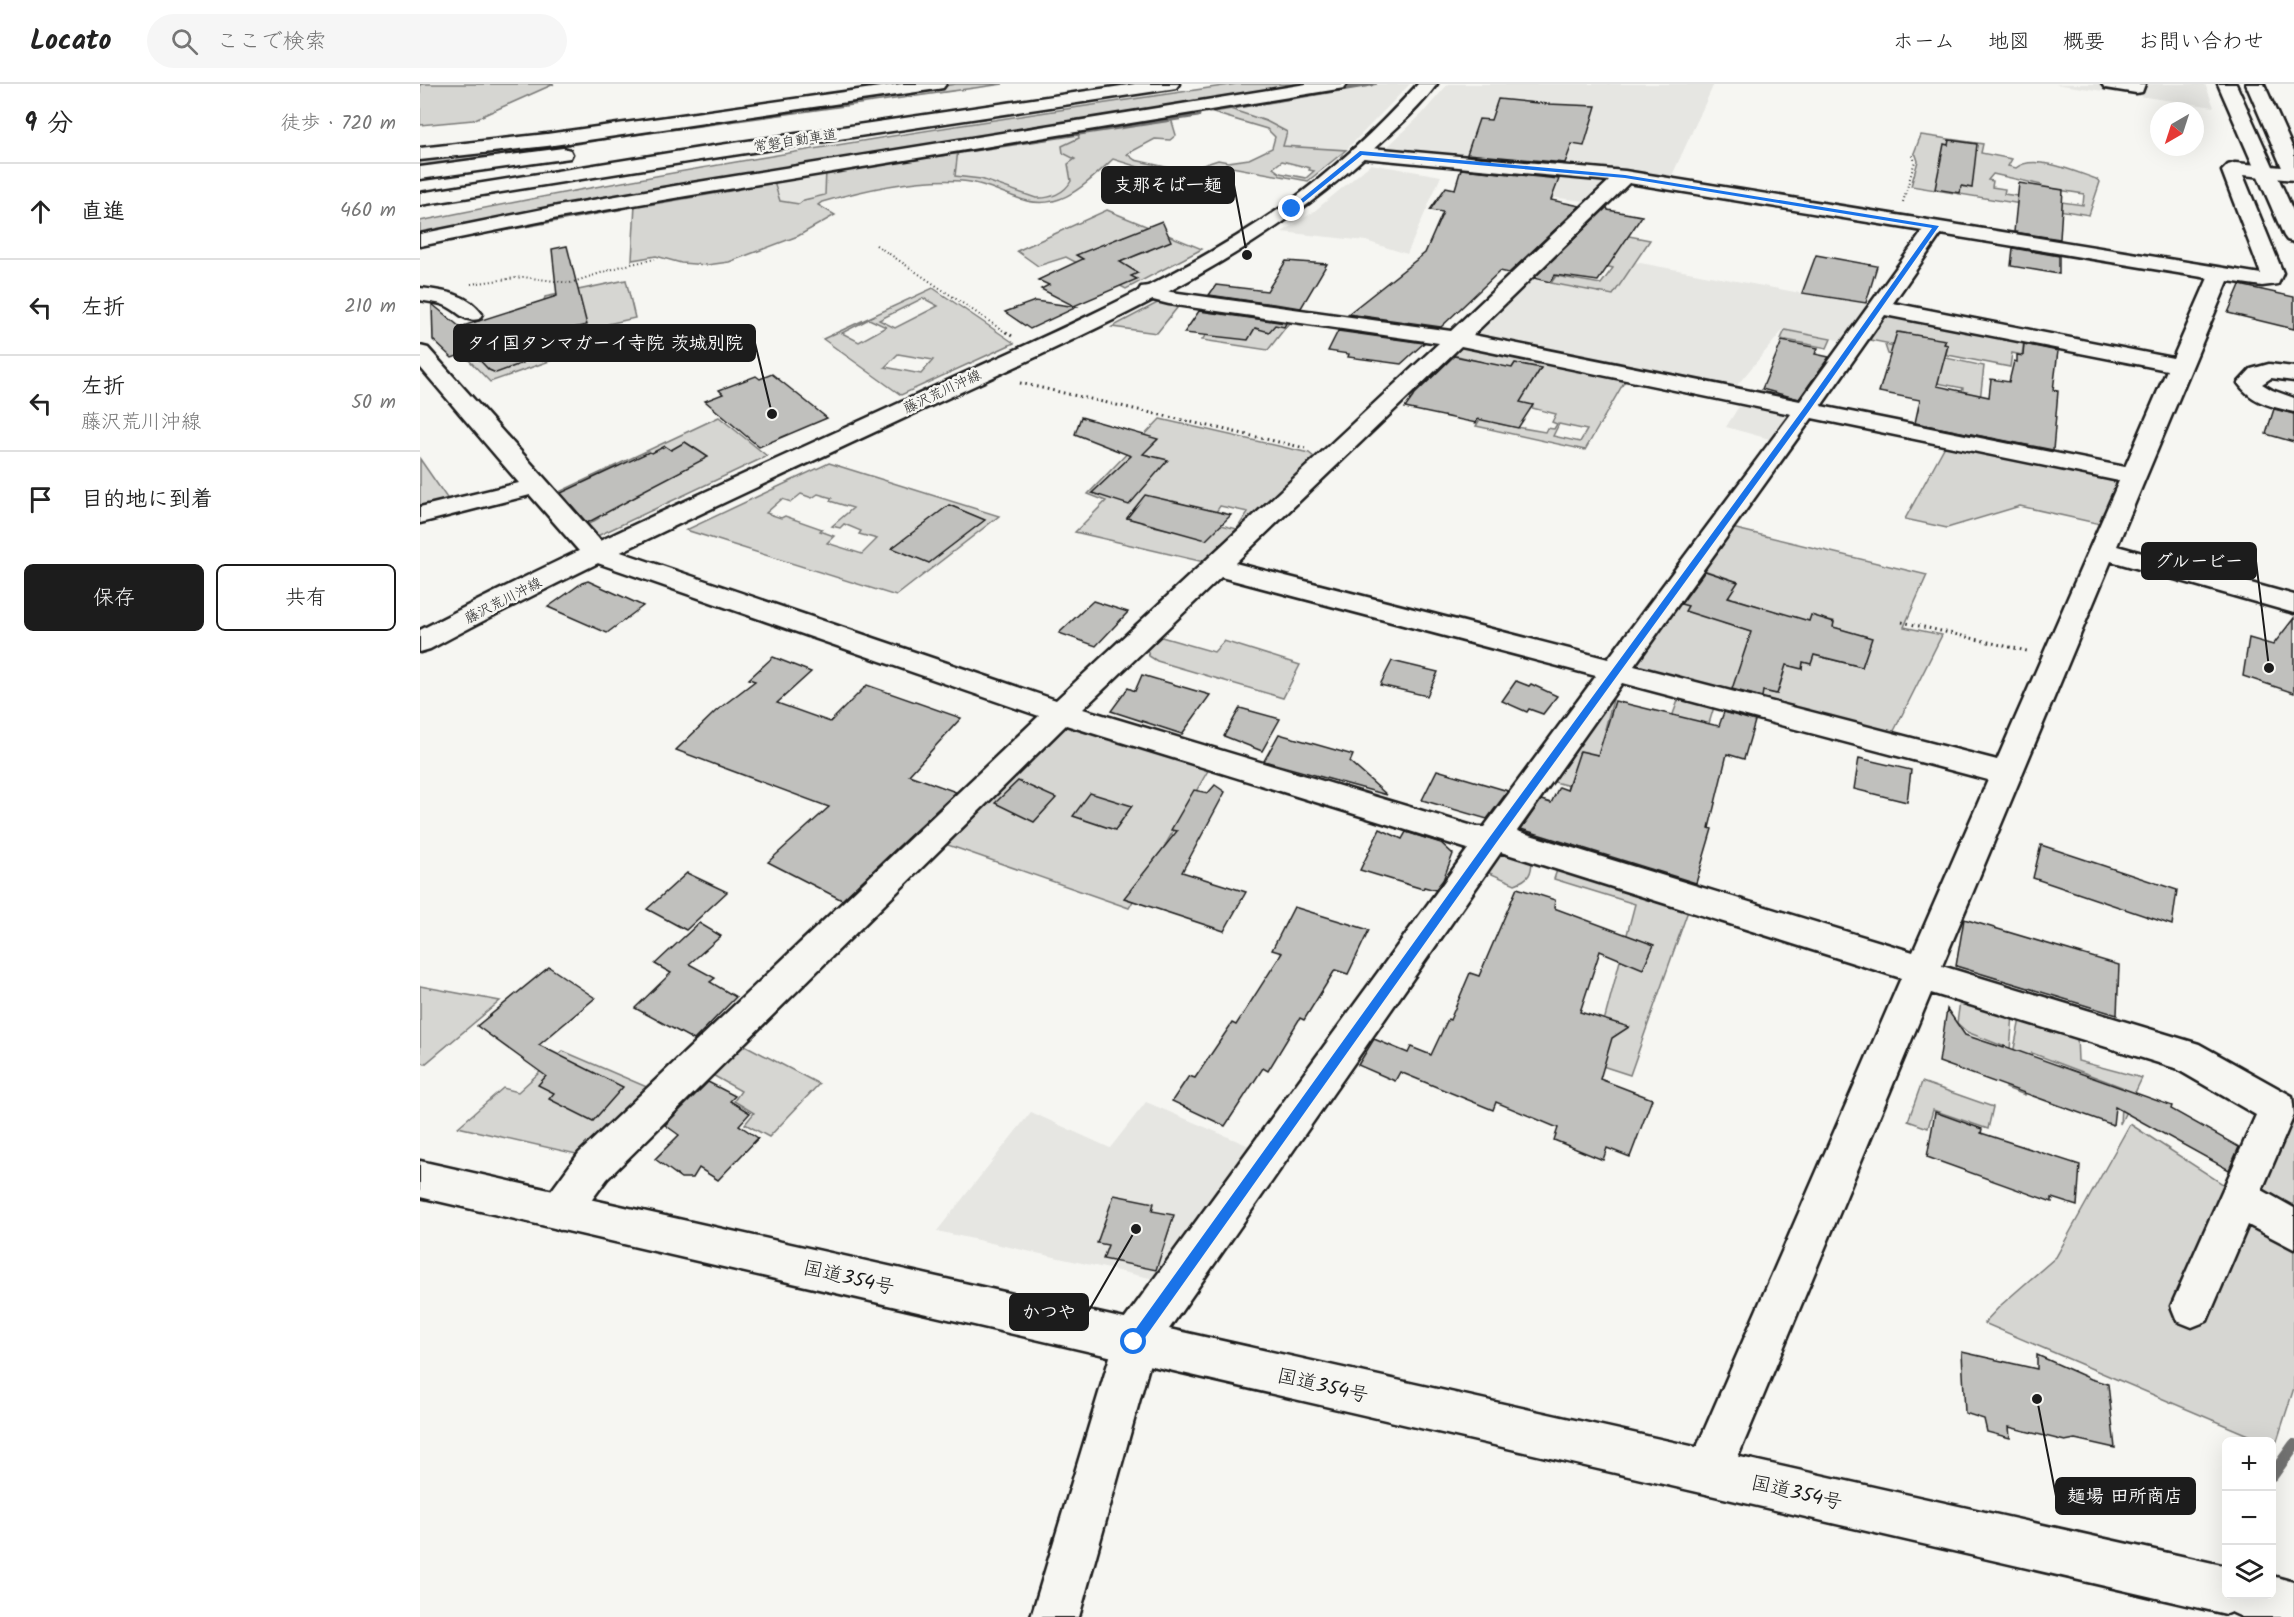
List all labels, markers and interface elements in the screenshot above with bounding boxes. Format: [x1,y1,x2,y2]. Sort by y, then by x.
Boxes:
search box [147,14,567,68]
text: Locato [30,19,111,64]
icon: search [168,25,201,58]
text: ここで検索 [216,25,326,60]
text: ホーム [1893,26,1955,59]
text: 地図 [1988,26,2030,59]
text: 概要 [2063,26,2105,59]
text: お問い合わせ [2138,26,2264,59]
north arrow [2150,102,2204,156]
text: 9 分 [24,103,73,145]
text: 徒歩 · 720 m [280,108,396,140]
street label: 常磐自動車道 [752,124,838,158]
callout: 支那そば一麺 [1102,167,1234,203]
text: 支那そば一麺 [1114,172,1222,201]
icon: ahead [24,195,57,228]
text: 直進 [81,195,125,230]
text: 460 m [340,195,396,227]
route end [1278,195,1304,221]
icon: left [24,291,57,324]
text: 左折 [81,291,125,326]
text: 210 m [344,291,396,323]
callout: タイ国タンマガーイ寺院 茨城別院 [454,325,755,361]
text: タイ国タンマガーイ寺院 茨城別院 [467,330,743,359]
street label: 藤沢荒川沖線 [900,364,985,420]
text: 左折 [81,370,125,405]
icon: left [24,387,57,420]
text: 50 m [351,387,396,419]
text: 藤沢荒川沖線 [81,407,201,439]
icon: arrive [24,483,57,516]
text: 目的地に到着 [81,483,213,518]
callout: グルービー [2142,543,2256,579]
text: グルービー [2155,548,2243,577]
button: 保存 [24,564,204,631]
button: 共有 [216,564,396,631]
street label: 藤沢荒川沖線 [461,572,546,630]
street label: 国道354号 [800,1253,898,1305]
callout: かつや [1010,1294,1088,1330]
text: かつや [1022,1299,1076,1328]
route start [1120,1328,1146,1354]
street label: 国道354号 [1274,1361,1372,1413]
map controls [2222,1437,2276,1599]
button: + [2222,1437,2276,1491]
street label: 国道354号 [1748,1468,1846,1520]
callout: 麺場 田所商店 [2056,1478,2195,1514]
text: 麺場 田所商店 [2068,1483,2182,1512]
button: − [2222,1491,2276,1545]
button: layers [2222,1545,2276,1599]

